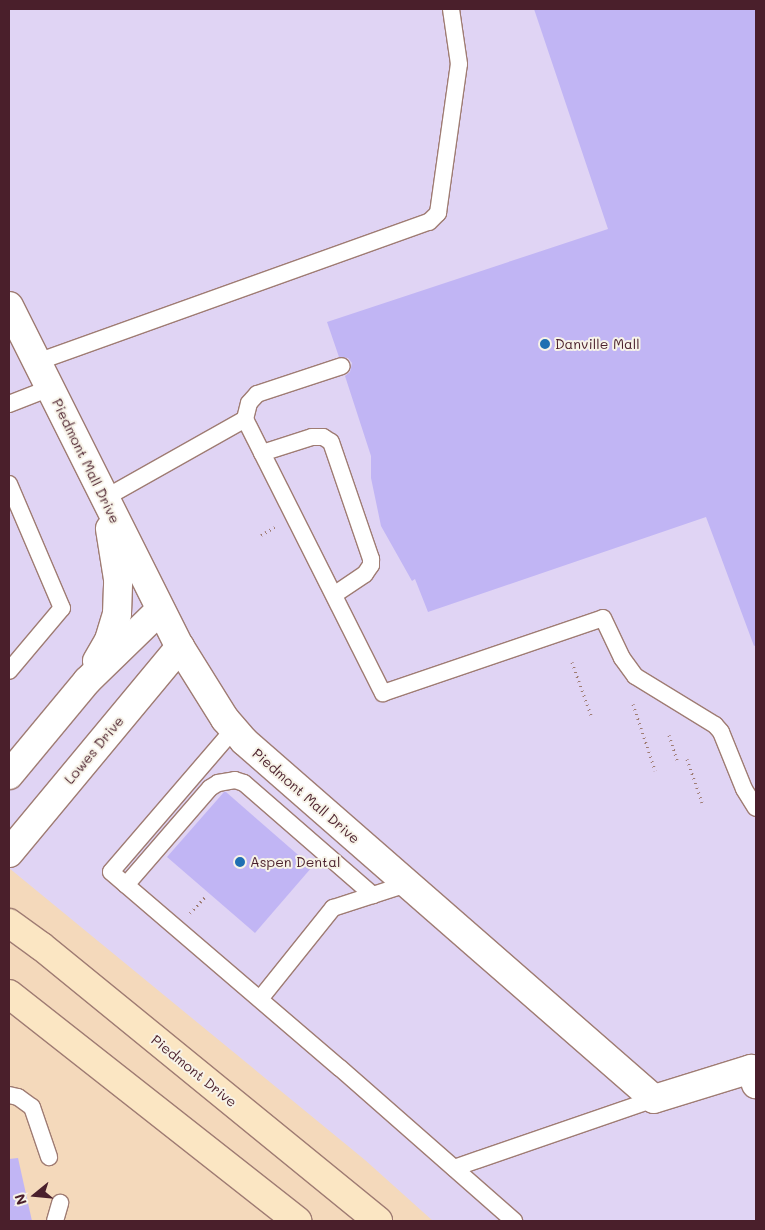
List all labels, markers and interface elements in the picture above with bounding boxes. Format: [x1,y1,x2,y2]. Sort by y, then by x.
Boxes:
place label: Danville Mall [555,336,640,352]
marker: Danville Mall [539,338,551,350]
street label: Piedmont Mall Drive [49,396,123,526]
street label: Lowes Drive [61,713,127,787]
street label: Piedmont Mall Drive [249,745,363,847]
place label: Aspen Dental [250,854,340,870]
marker: Aspen Dental [234,856,246,868]
street label: Piedmont Drive [148,1031,240,1111]
north arrow [10,1170,60,1220]
text: N [10,1192,31,1207]

